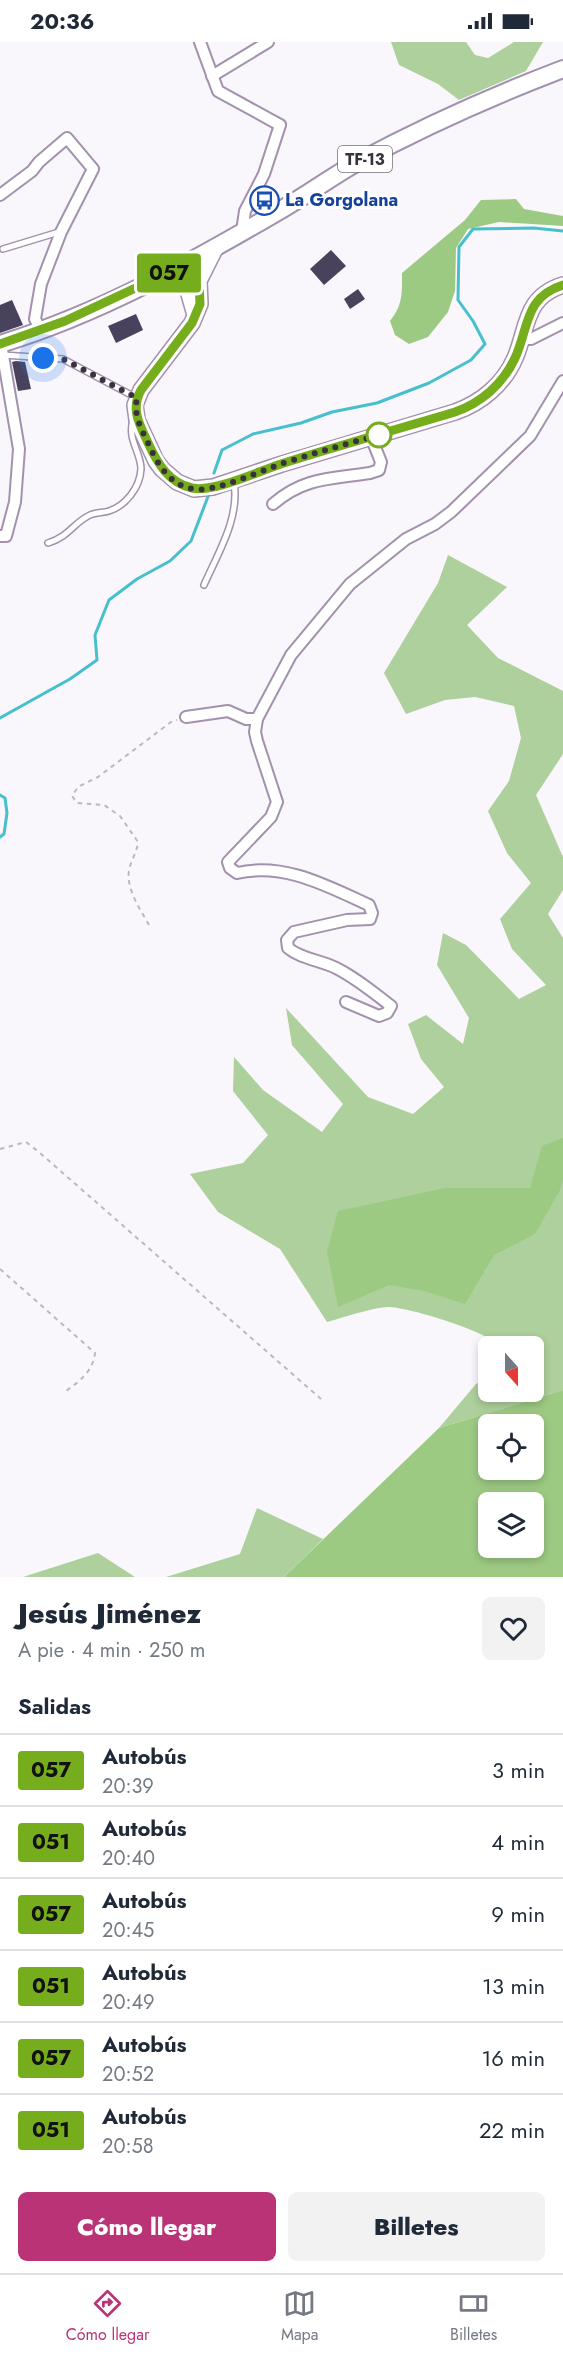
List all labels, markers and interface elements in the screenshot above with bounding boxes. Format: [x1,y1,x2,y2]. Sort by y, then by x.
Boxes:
text: 20:36 [30,5,94,37]
road number: TF-13 [338,146,392,172]
bus stop icon: La Gorgolana [248,184,280,216]
place label: La Gorgolana [285,187,398,213]
line badge: 057 [134,254,204,292]
text: 057 [149,258,189,288]
your location [28,343,58,373]
unlabelled marker [366,422,392,448]
north arrow [478,1336,544,1402]
map controls [478,1336,544,1558]
button: locate [478,1414,544,1480]
button: layers [478,1492,544,1558]
text: Jesús Jiménez [18,1593,201,1634]
button: heart [482,1597,545,1660]
text: A pie · 4 min · 250 m [18,1636,205,1665]
text: Salidas [18,1690,91,1722]
text: Autobús [102,1740,187,1772]
text: 3 min [492,1754,545,1786]
text: 057 [31,1755,71,1785]
text: 20:39 [102,1772,154,1801]
text: Autobús [102,1812,187,1844]
text: 4 min [491,1826,545,1858]
text: 051 [32,1827,70,1857]
text: 20:40 [102,1844,155,1873]
text: Autobús [102,1884,187,1916]
text: 9 min [491,1898,545,1930]
text: 057 [31,1899,71,1929]
text: 20:45 [102,1916,154,1945]
text: Autobús [102,1956,187,1988]
text: 13 min [482,1970,545,2002]
text: 051 [32,1971,70,2001]
text: 20:49 [102,1988,155,2017]
text: Autobús [102,2028,187,2060]
text: 16 min [481,2042,545,2074]
text: 057 [31,2043,71,2073]
text: 20:52 [102,2060,154,2089]
text: Autobús [102,2100,187,2132]
text: 22 min [479,2114,545,2146]
text: 051 [32,2115,70,2145]
text: 20:58 [102,2132,154,2161]
button: Cómo llegar [18,2192,276,2261]
button: Billetes [288,2192,545,2261]
tab: Cómo llegar [66,2287,149,2346]
tab: Mapa [281,2287,318,2346]
tab: Billetes [450,2287,497,2346]

